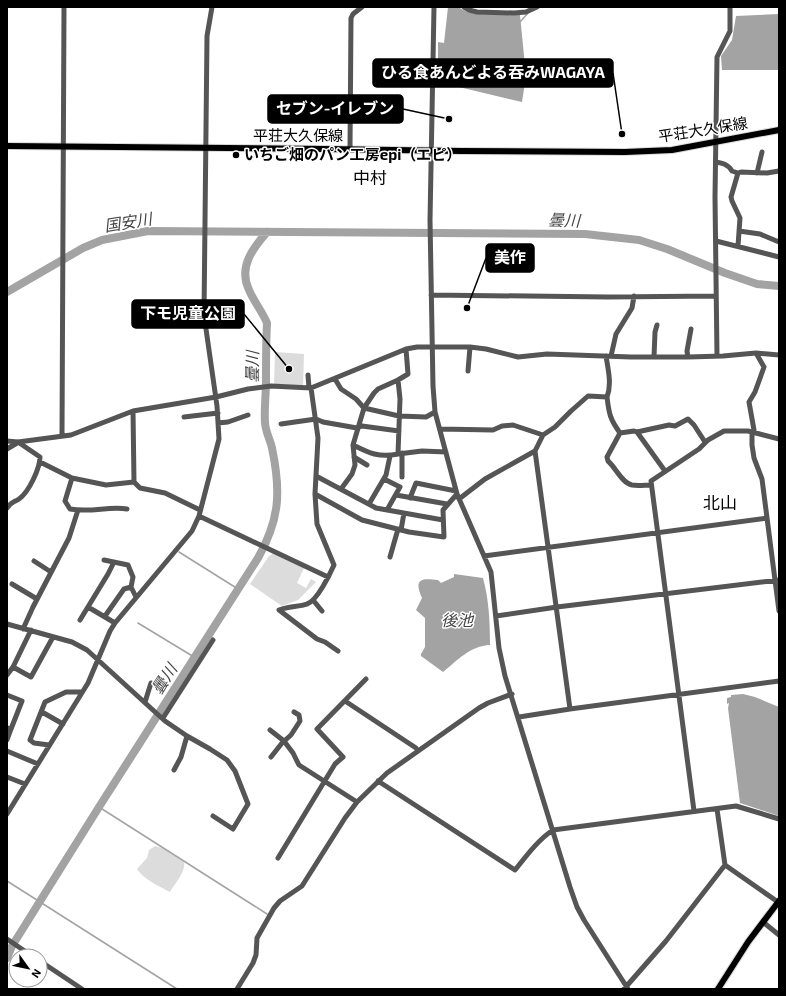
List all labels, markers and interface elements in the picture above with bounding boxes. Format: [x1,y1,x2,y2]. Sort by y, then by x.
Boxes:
callout: ひる食あんどよる吞みWAGAYA [373,59,613,87]
text: ひる食あんどよる吞みWAGAYA [381,62,605,81]
callout: セブン-イレブン [268,95,403,123]
text: セブン-イレブン [276,98,394,117]
street label: 平荘大久保線 [657,113,749,145]
street label: 平荘大久保線 [253,126,343,144]
place label: いちご畑のパン工房epi（エピ） [244,145,461,163]
marker: いちご畑のパン工房epi（エピ） [231,150,241,160]
district label: 中村 [353,167,387,187]
water label: 国安川 [103,208,155,235]
water label: 曇川 [548,209,582,230]
callout: 美作 [486,244,534,272]
text: 美作 [494,247,526,266]
callout: 下モ児童公園 [132,300,244,328]
text: 下モ児童公園 [140,303,236,322]
water label: 曇川 [242,349,261,383]
district label: 北山 [703,492,737,512]
water label: 後池 [441,610,475,629]
water label: 曇川 [147,658,181,697]
north arrow [8,948,48,988]
text: N [29,967,44,981]

